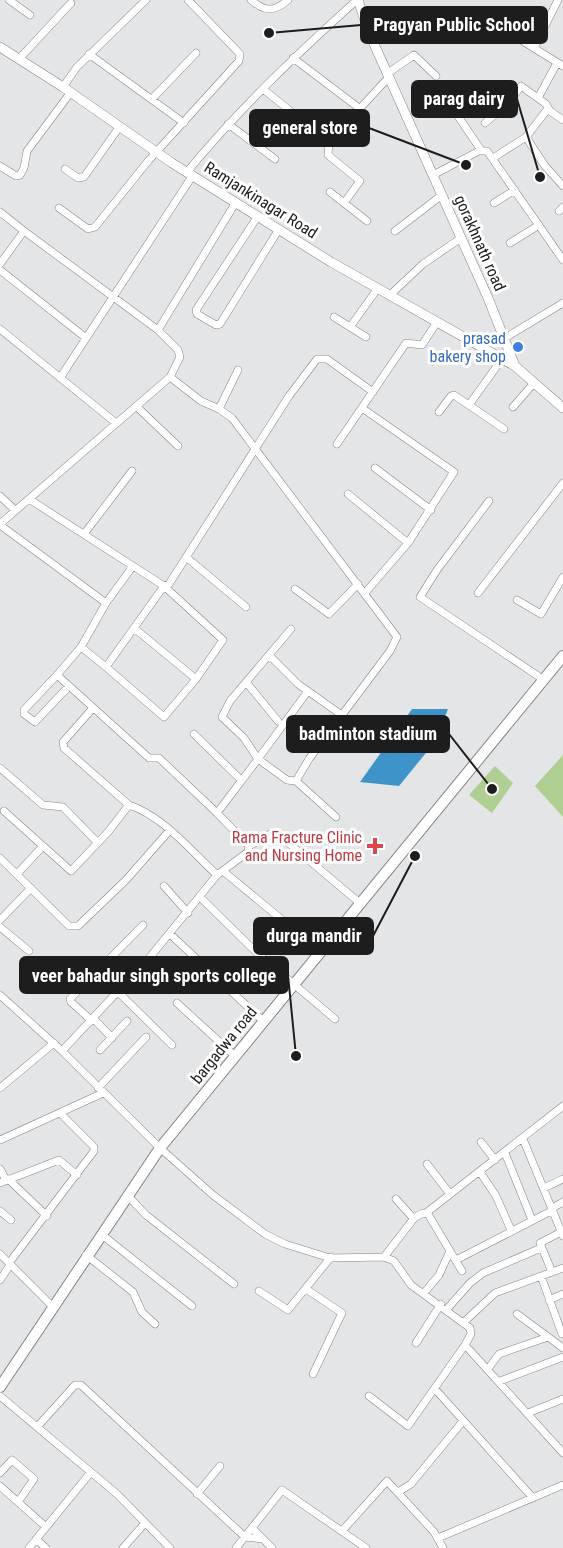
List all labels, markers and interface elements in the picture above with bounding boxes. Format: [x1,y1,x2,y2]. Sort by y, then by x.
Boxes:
callout: Pragyan Public School [361,7,547,43]
text: Pragyan Public School [373,14,535,35]
callout: parag dairy [412,81,517,117]
text: parag dairy [424,88,504,109]
callout: general store [250,110,369,146]
text: general store [263,117,358,138]
street label: Ramjankinagar Road [201,158,321,242]
street label: gorakhnath road [450,192,510,294]
place label: prasad bakery shop [430,329,506,366]
marker: prasad bakery shop [511,340,525,354]
callout: badminton stadium [287,716,449,752]
text: badminton stadium [299,723,437,744]
place label: Rama Fracture Clinic and Nursing Home [232,828,362,865]
marker: Rama Fracture Clinic and Nursing Home [366,837,384,855]
callout: durga mandir [254,918,373,954]
text: durga mandir [266,925,362,946]
callout: veer bahadur singh sports college [20,957,288,993]
text: veer bahadur singh sports college [32,965,277,986]
street label: bargadwa road [187,1003,261,1087]

